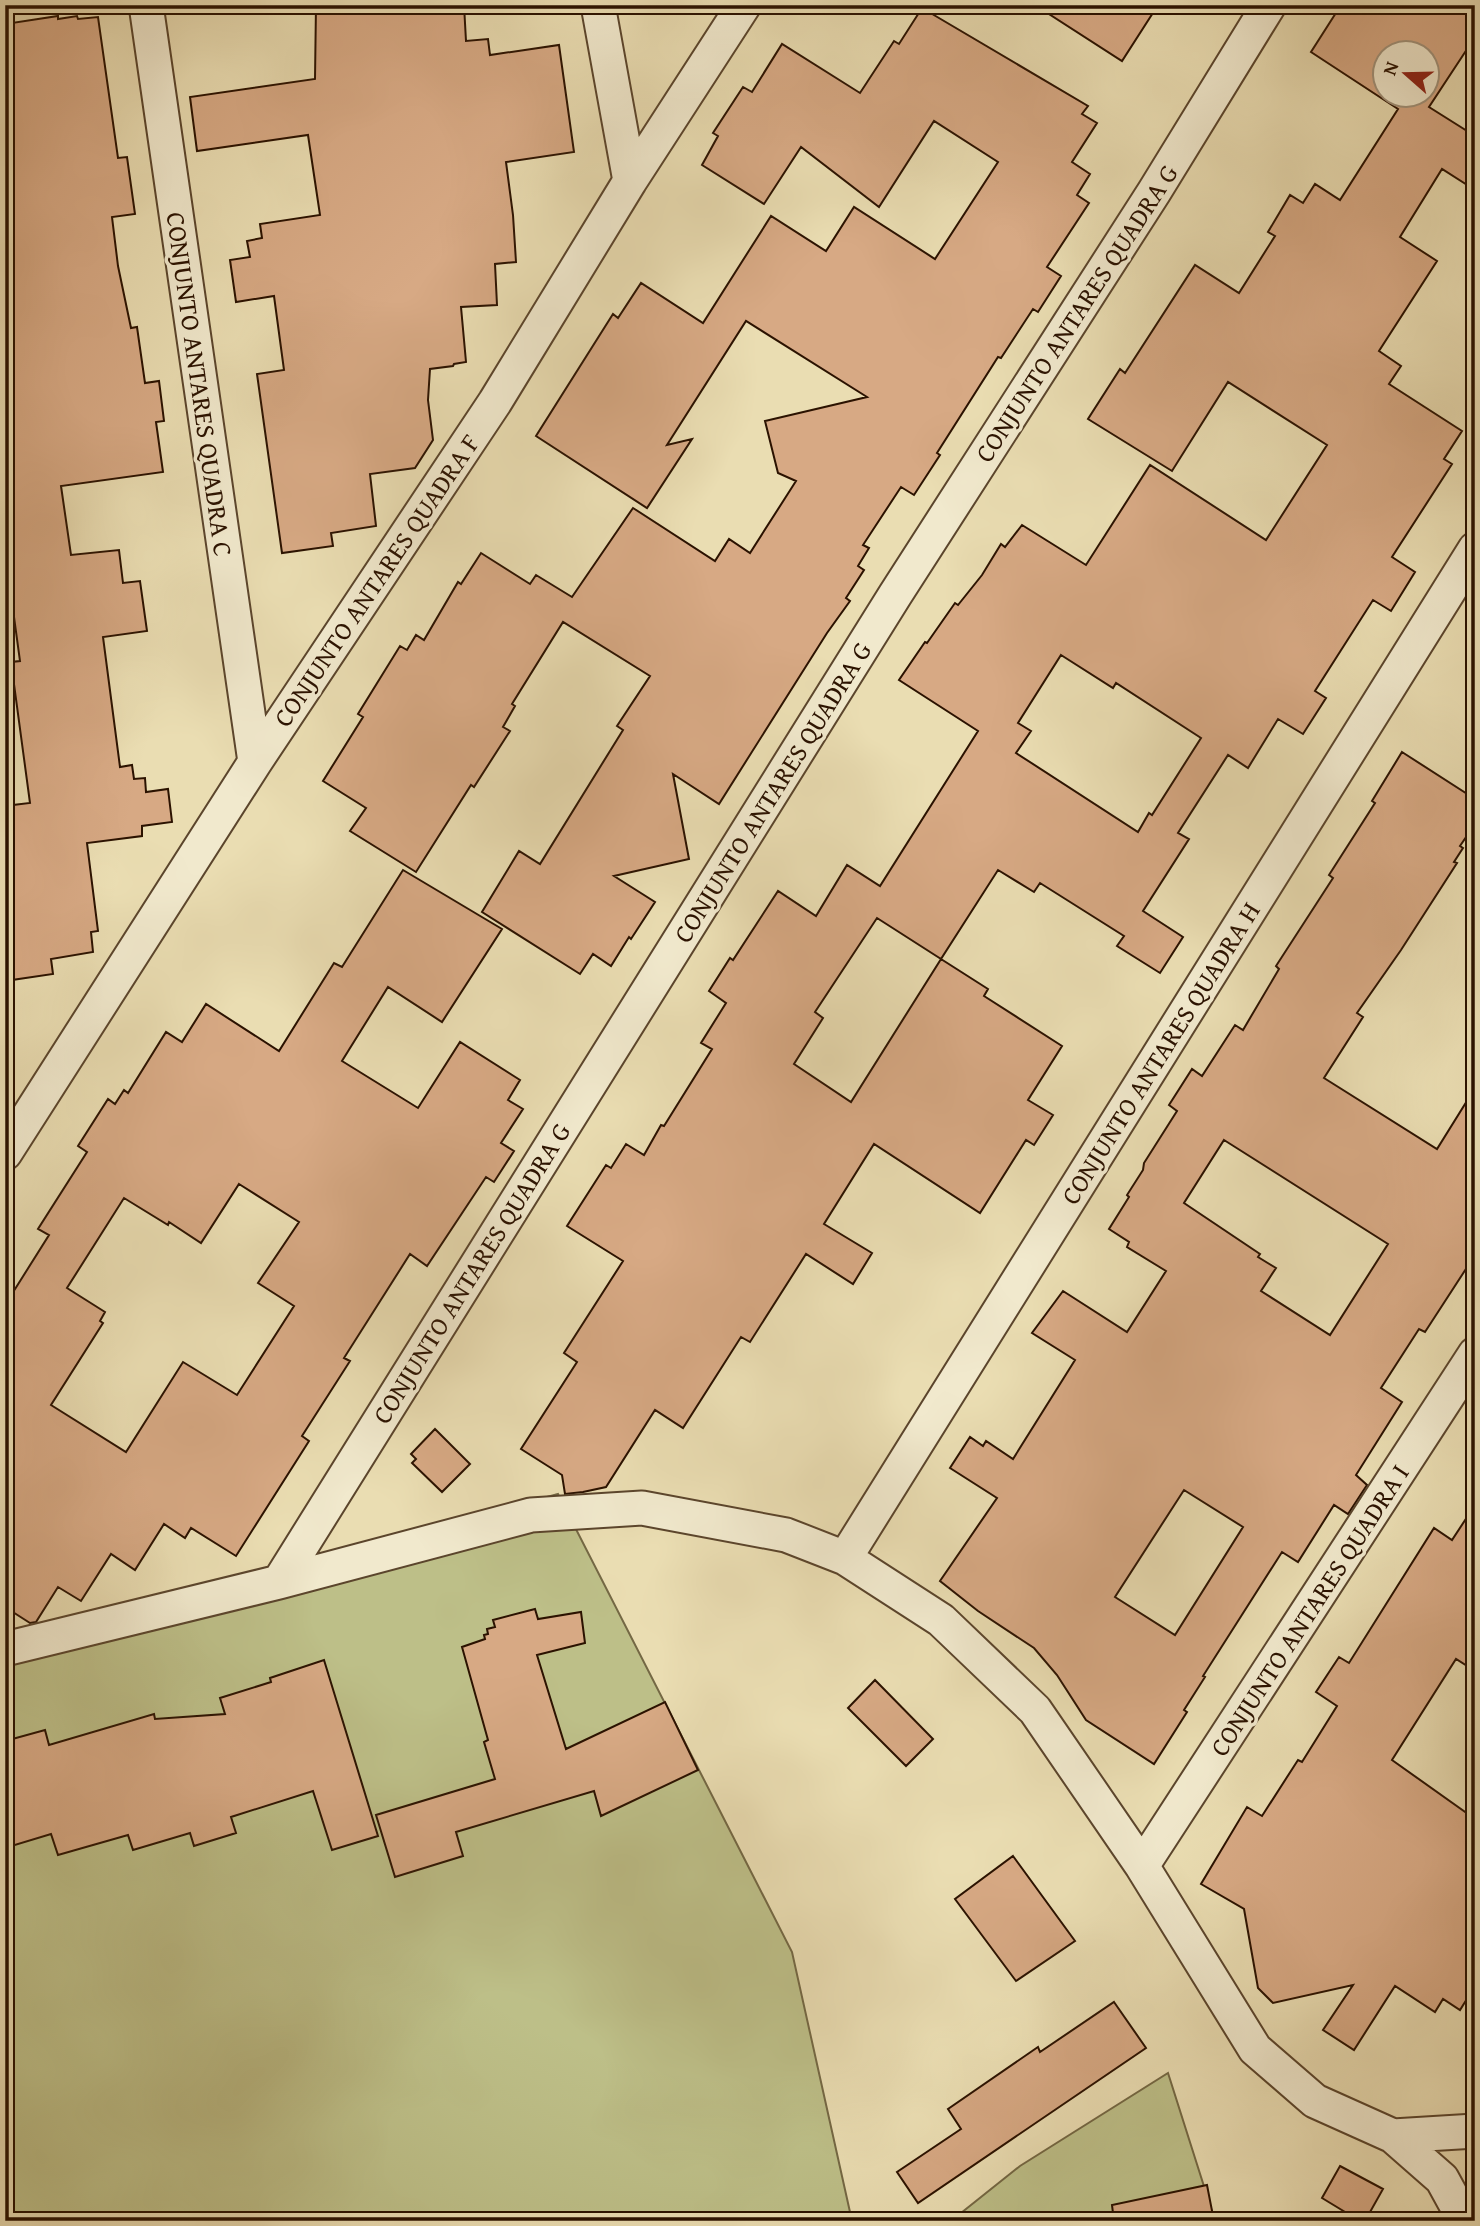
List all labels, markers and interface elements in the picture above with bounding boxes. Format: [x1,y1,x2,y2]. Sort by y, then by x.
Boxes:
north arrow [1372,38,1442,108]
text: N [1375,57,1405,79]
street label: CONJUNTO ANTARES QUADRA G [965,156,1187,470]
street label: CONJUNTO ANTARES QUADRA C [157,209,243,559]
street label: CONJUNTO ANTARES QUADRA F [263,426,489,734]
street label: CONJUNTO ANTARES QUADRA G [663,634,881,950]
street label: CONJUNTO ANTARES QUADRA H [1051,894,1269,1212]
street label: CONJUNTO ANTARES QUADRA G [362,1115,580,1431]
street label: CONJUNTO ANTARES QUADRA I [1200,1456,1418,1764]

